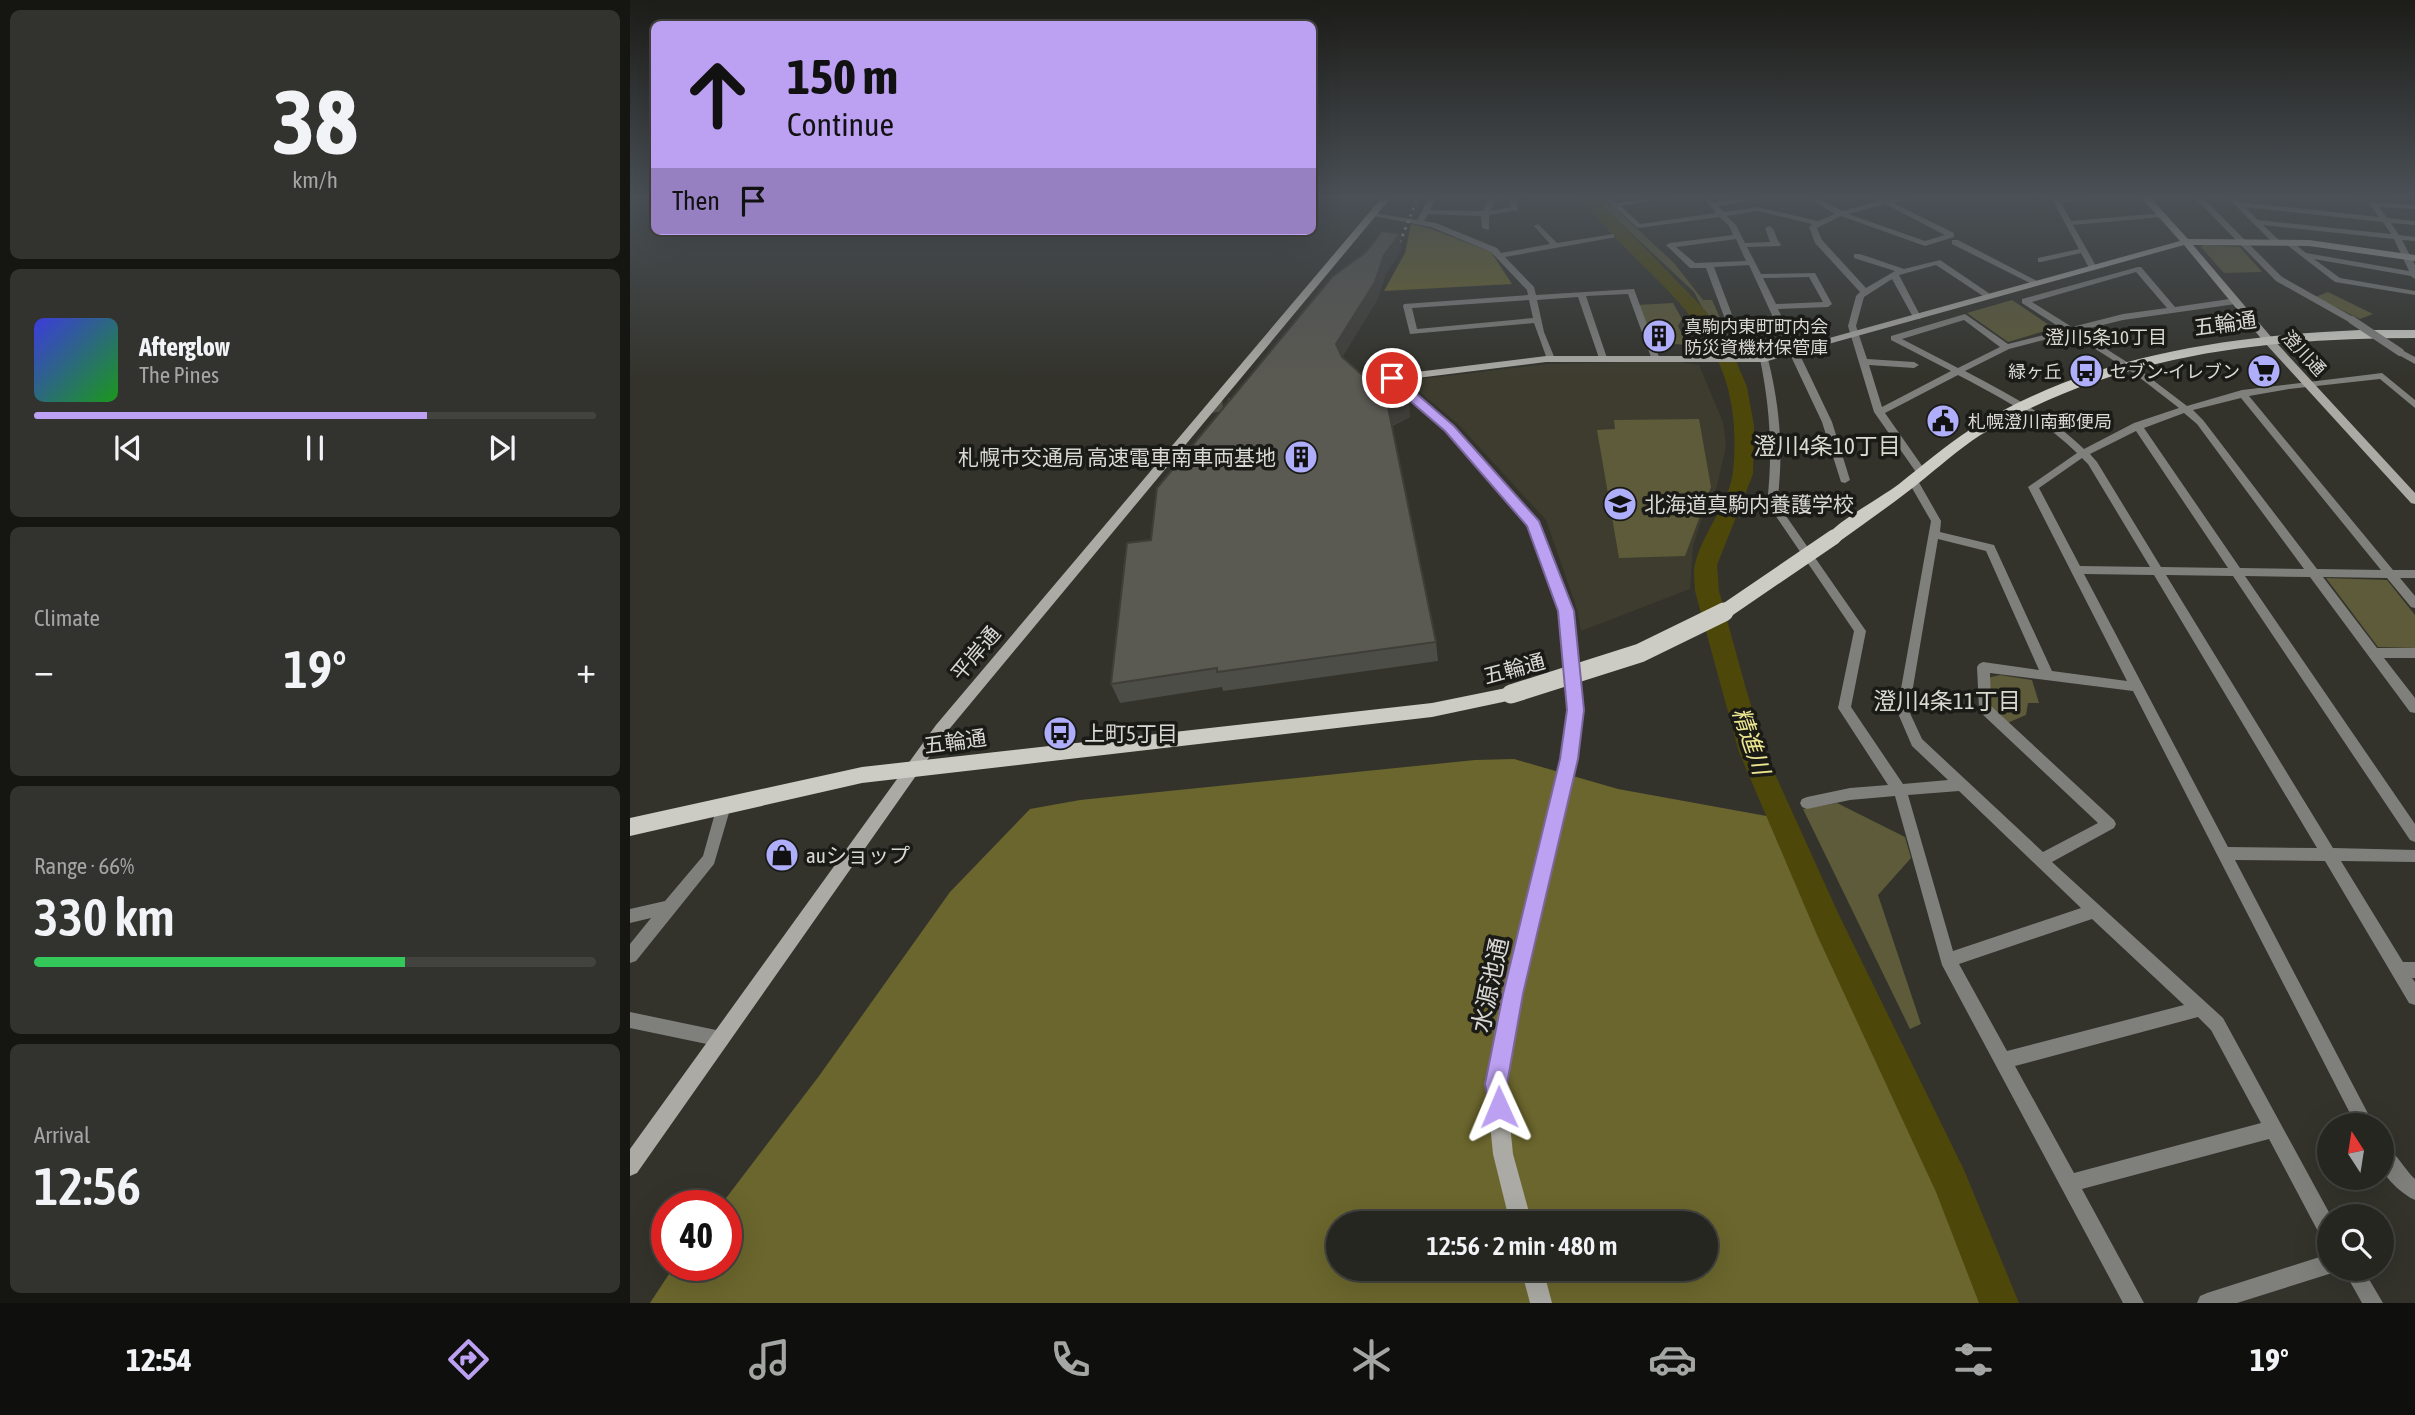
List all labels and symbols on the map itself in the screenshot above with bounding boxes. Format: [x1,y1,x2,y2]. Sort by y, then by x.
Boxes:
street label: 五輪通 [2192,307,2258,339]
place label: 真駒内東町町内会 防災資機材保管庫 [1684,316,1828,358]
building icon: 真駒内東町町内会 防災資機材保管庫 [1640,317,1678,355]
district label: 澄川5条10丁目 [2045,326,2167,348]
street label: 澄川通 [2278,326,2330,380]
pin [1362,348,1422,408]
bus stop icon: 緑ヶ丘 [2067,352,2105,390]
supermarket icon: セブン-イレブン [2245,352,2283,390]
place label: 緑ヶ丘 [2008,361,2062,382]
place label: セブン-イレブン [2110,361,2240,382]
public building icon: 札幌澄川南郵便局 [1924,402,1962,440]
place label: 札幌澄川南郵便局 [1968,411,2112,432]
district label: 澄川4条10丁目 [1753,433,1901,459]
building icon: 札幌市交通局 高速電車南車両基地 [1282,438,1320,476]
place label: 札幌市交通局 高速電車南車両基地 [958,445,1276,469]
school or university icon: 北海道真駒内養護学校 [1601,485,1639,523]
place label: 北海道真駒内養護学校 [1644,492,1854,516]
street label: 平岸通 [946,621,1004,685]
street label: 五輪通 [1480,648,1548,688]
district label: 澄川4条11丁目 [1873,688,2021,714]
water label: 精進川 [1727,704,1776,781]
bus stop icon: 上町5丁目 [1041,714,1079,752]
place label: 上町5丁目 [1084,721,1178,745]
street label: 五輪通 [922,725,988,757]
shop icon: auショップ [763,836,801,874]
place label: auショップ [806,843,910,867]
street label: 水源池通 [1467,935,1513,1035]
position arrow [1462,1070,1536,1144]
north arrow [2317,1113,2394,1190]
speed limit sign: 40 [651,1190,742,1281]

